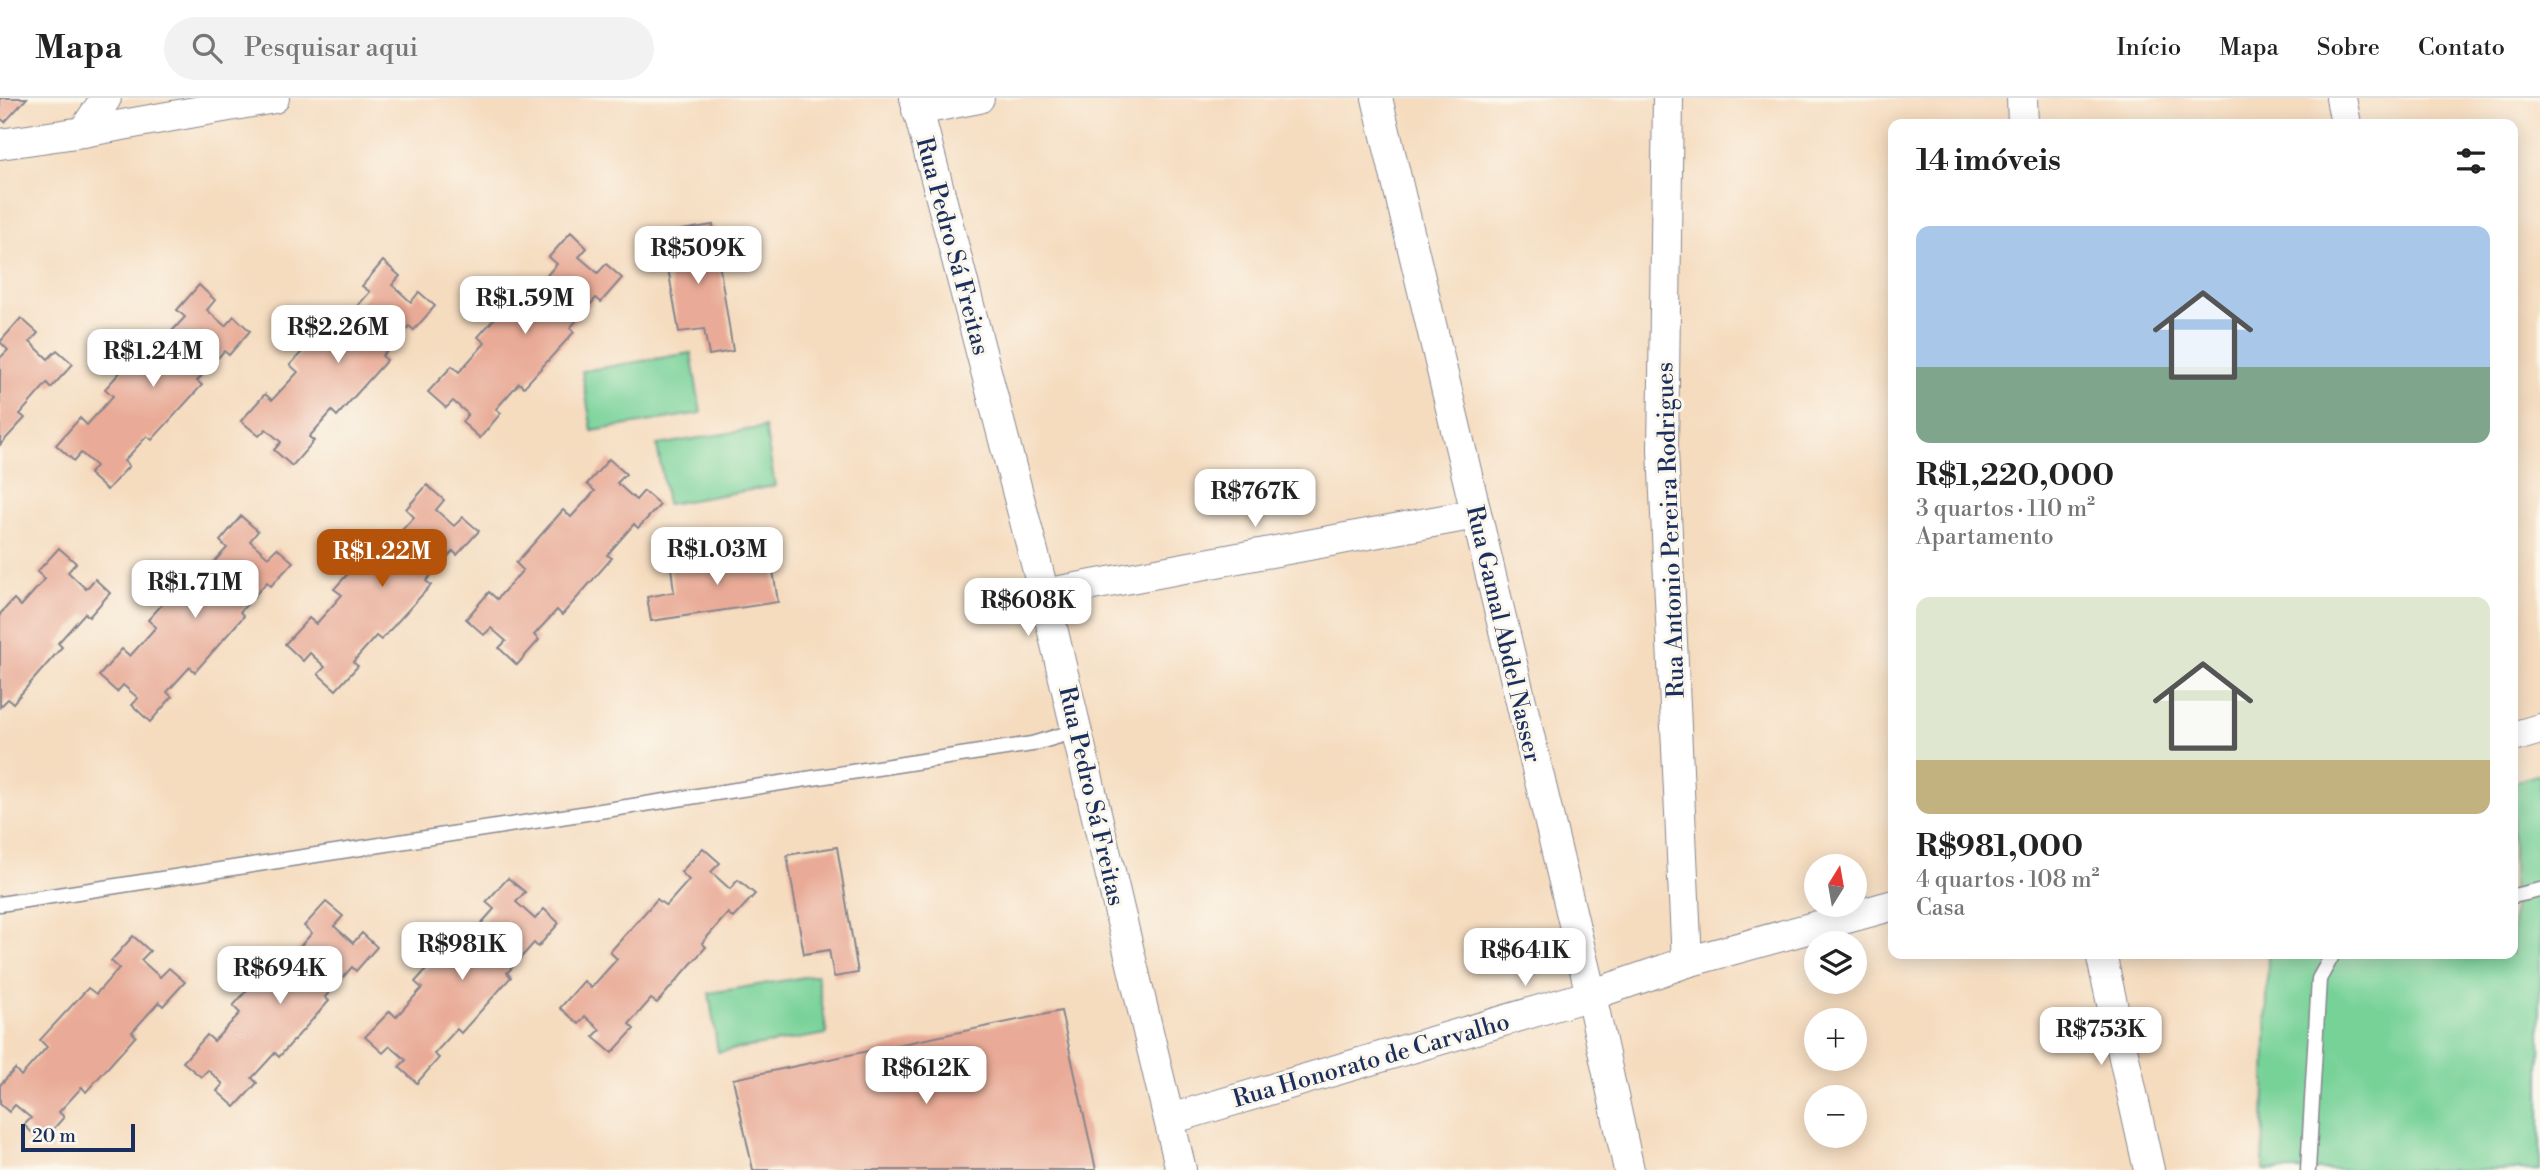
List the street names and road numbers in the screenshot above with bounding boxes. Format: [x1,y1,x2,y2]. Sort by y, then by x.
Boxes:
street label: Rua Pedro Sá Freitas [909,134,996,358]
street label: Rua Antonio Pereira Rodrigues [1650,362,1692,698]
street label: Rua Gamal Abdel Nasser [1459,503,1547,766]
street label: Rua Pedro Sá Freitas [1051,684,1131,909]
street label: Rua Honorato de Carvalho [1229,1007,1513,1115]

